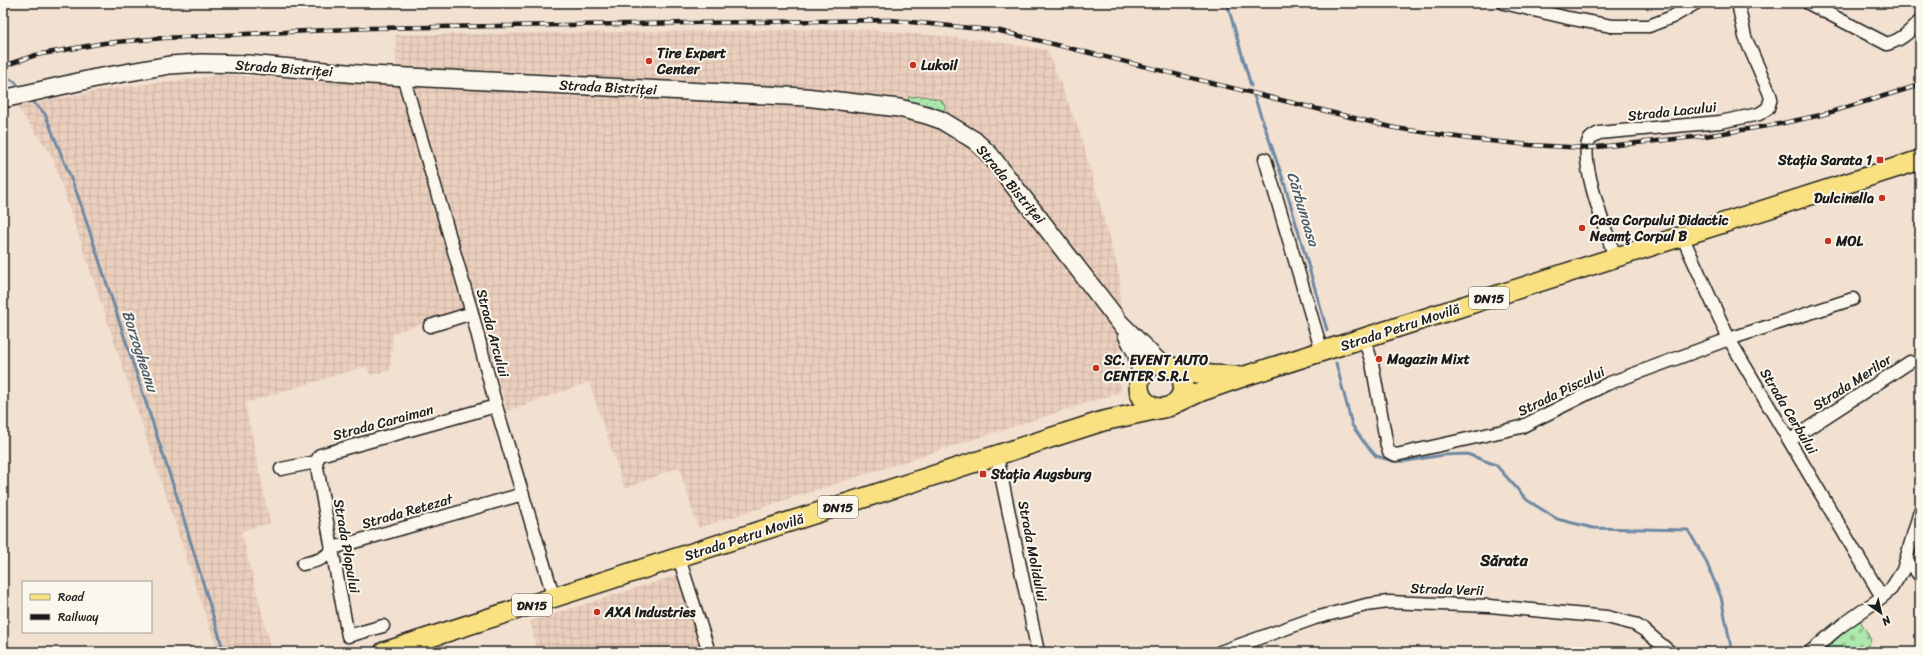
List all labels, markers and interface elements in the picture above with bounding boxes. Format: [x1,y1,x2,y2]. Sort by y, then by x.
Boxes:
place label: Tire Expert Center [656,41,727,82]
street label: Strada Bistriței [234,53,335,84]
place label: Lukoil [921,53,958,78]
marker: Tire Expert Center [644,56,654,66]
marker: Lukoil [908,60,918,70]
street label: Strada Bistriței [559,72,659,103]
street label: Strada Lacului [1626,94,1719,129]
street label: Strada Bistriței [970,139,1052,231]
place label: Stația Sarata 1 [1777,148,1872,173]
marker: Stația Sarata 1 [1875,155,1885,165]
water label: Cărbunoasa [1279,168,1327,251]
place label: Dulcinella [1814,186,1874,211]
marker: Dulcinella [1877,193,1887,203]
place label: Casa Corpului Didactic Neamţ Corpul B [1589,208,1729,249]
marker: Casa Corpului Didactic Neamţ Corpul B [1577,223,1587,233]
place label: MOL [1835,229,1863,254]
marker: MOL [1823,236,1833,246]
street label: Strada Arcului [469,286,517,381]
road number: DN15 [1469,287,1509,309]
street label: Strada Petru Movilă [1337,296,1464,359]
water label: Borzogheanu [115,307,166,397]
place label: Magazin Mixt [1386,347,1471,372]
street label: Strada Merilor [1808,347,1898,418]
place label: SC. EVENT AUTO CENTER S.R.L [1103,348,1208,389]
marker: Magazin Mixt [1374,354,1384,364]
street label: Strada Piscului [1513,359,1610,423]
marker: SC. EVENT AUTO CENTER S.R.L [1091,363,1101,373]
street label: Strada Cerbului [1753,363,1825,460]
street label: Strada Caraiman [330,397,437,448]
place label: Stația Augsburg [990,462,1093,487]
marker: Stația Augsburg [978,469,988,479]
street label: Strada Retezat [359,486,457,536]
road number: DN15 [818,496,858,518]
street label: Strada Plopului [326,497,367,596]
street label: Strada Molidului [1010,499,1055,605]
street label: Strada Petru Movilă [681,506,808,569]
district label: Sărata [1479,546,1529,575]
street label: Strada Verii [1410,576,1485,603]
legend [22,581,152,633]
text: Road [58,586,85,608]
north arrow [1861,593,1901,633]
road number: DN15 [512,594,552,616]
place label: AXA Industries [604,600,696,625]
text: Railway [58,606,99,628]
marker: AXA Industries [592,607,602,617]
text: N [1878,610,1896,631]

